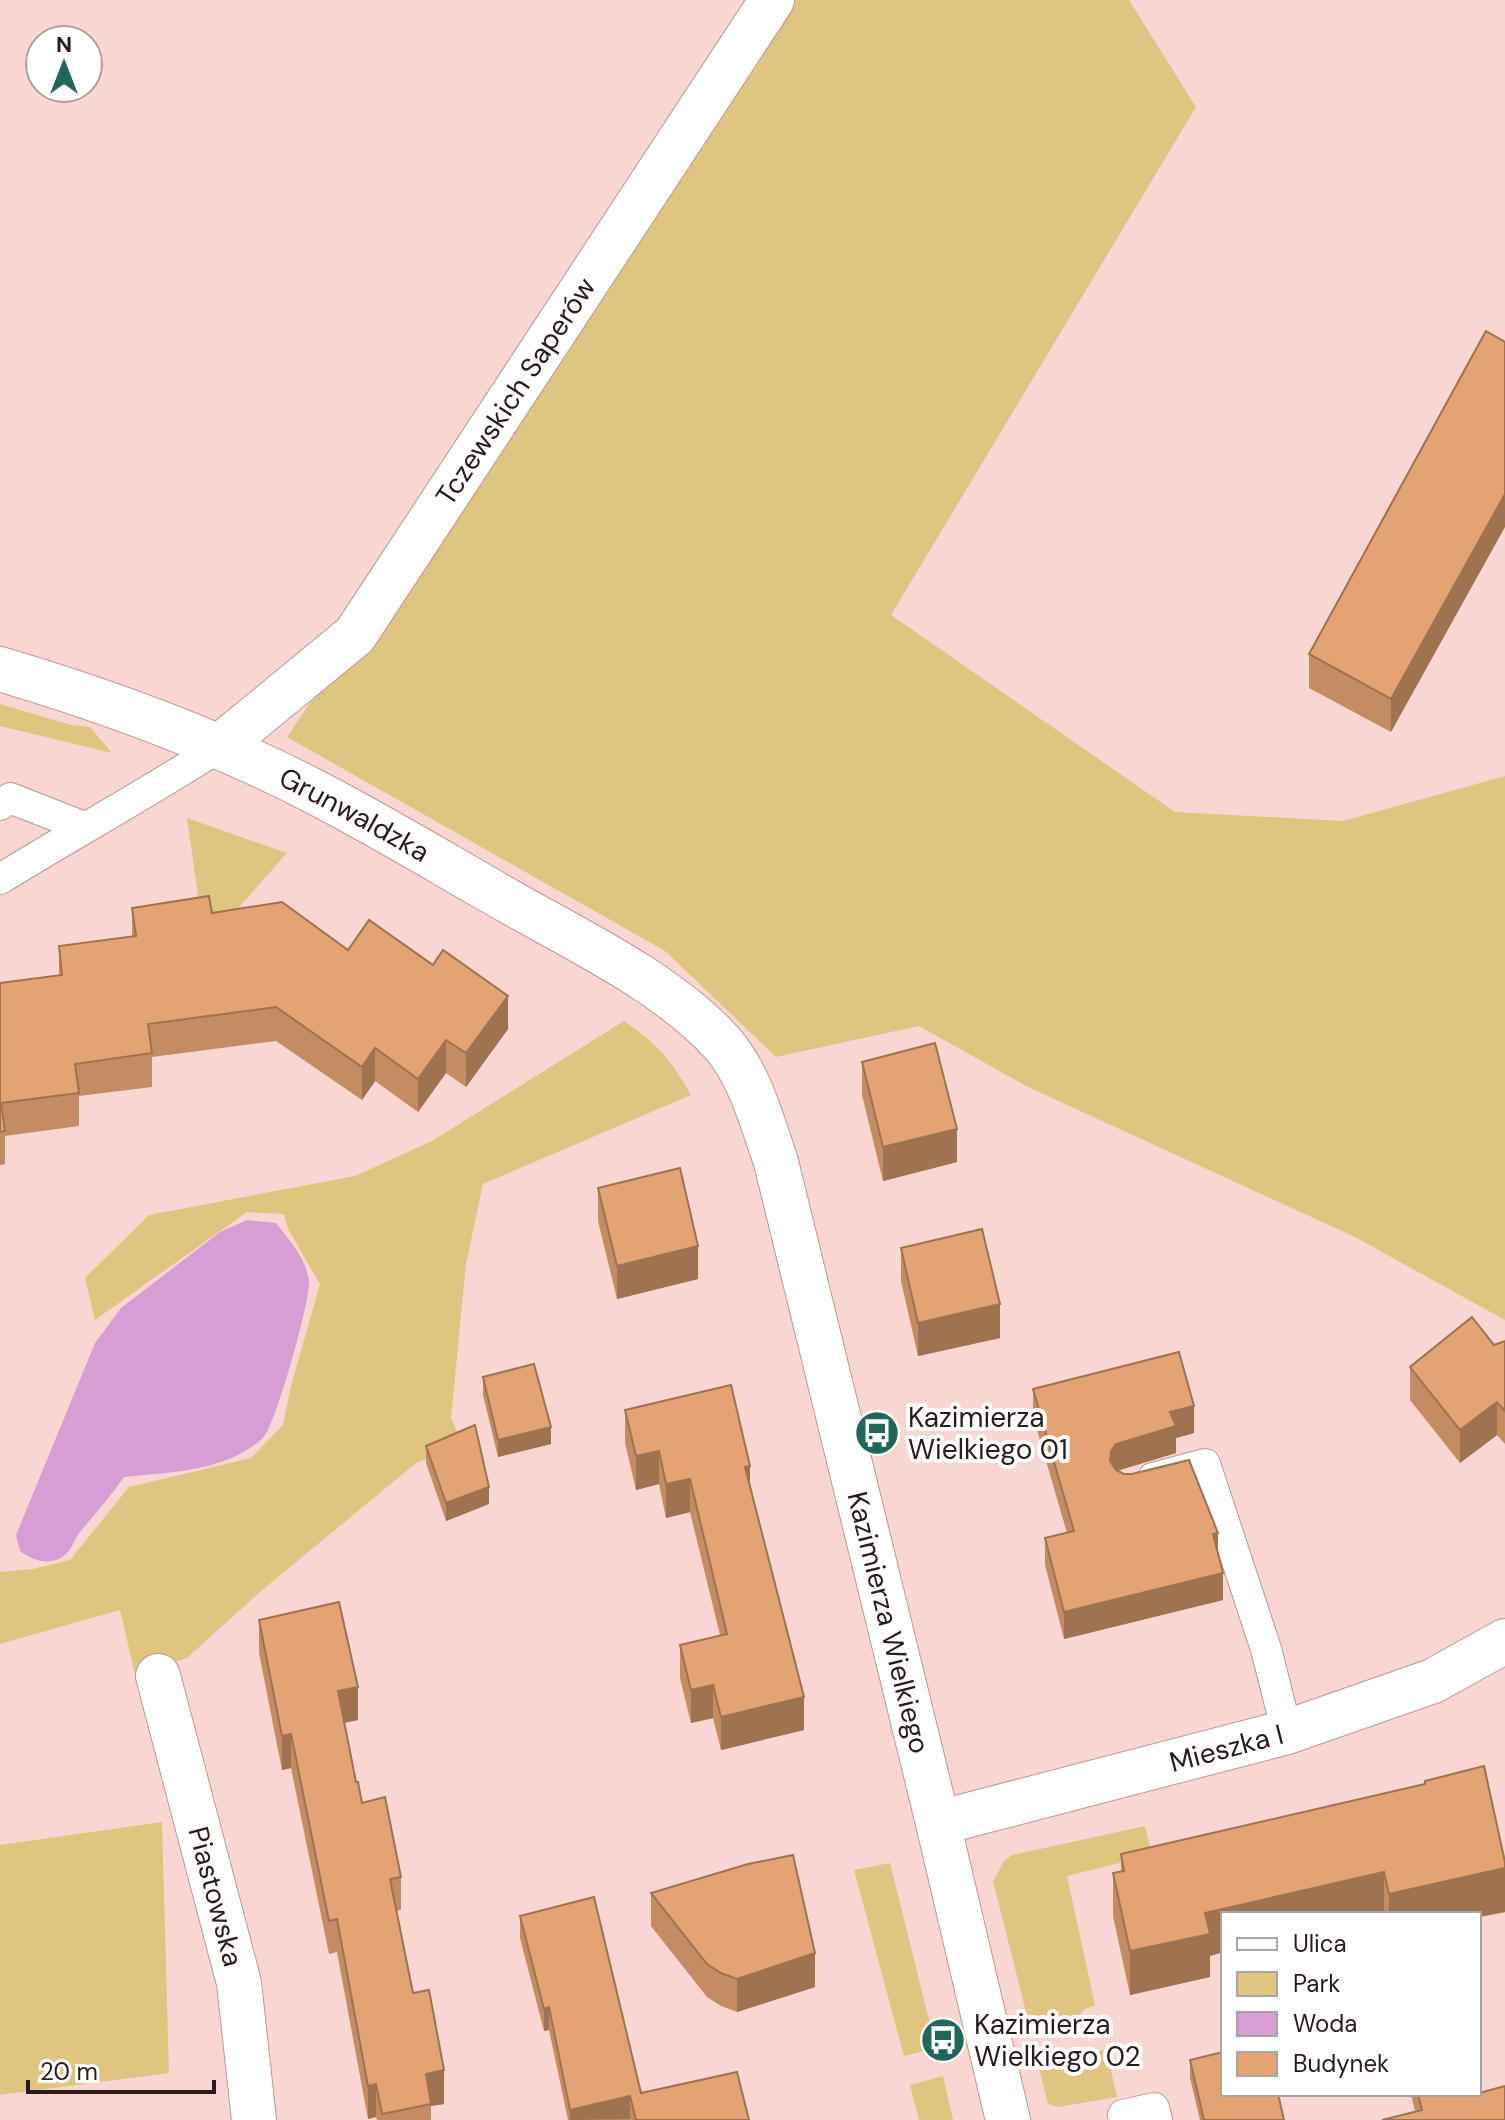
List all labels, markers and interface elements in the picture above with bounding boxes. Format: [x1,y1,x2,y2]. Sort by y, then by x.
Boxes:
north arrow [24,24,104,104]
text: N [56,30,72,59]
street label: Tczewskich Saperów [427,270,604,512]
street label: Grunwaldzka [273,759,436,871]
place label: Kazimierza Wielkiego 01 [908,1399,1068,1468]
bus stop icon: Kazimierza Wielkiego 01 [853,1409,901,1457]
street label: Kazimierza Wielkiego [838,1488,938,1757]
street label: Mieszka I [1166,1716,1287,1781]
street label: Piastowska [180,1823,252,1970]
legend [1221,1912,1481,2096]
text: Ulica [1293,1928,1347,1959]
text: Park [1293,1968,1340,1999]
place label: Kazimierza Wielkiego 02 [974,2006,1141,2075]
text: Woda [1293,2008,1357,2039]
bus stop icon: Kazimierza Wielkiego 02 [919,2016,967,2064]
scale bar [28,2044,214,2094]
text: Budynek [1293,2048,1389,2079]
text: 20 m [40,2056,98,2087]

